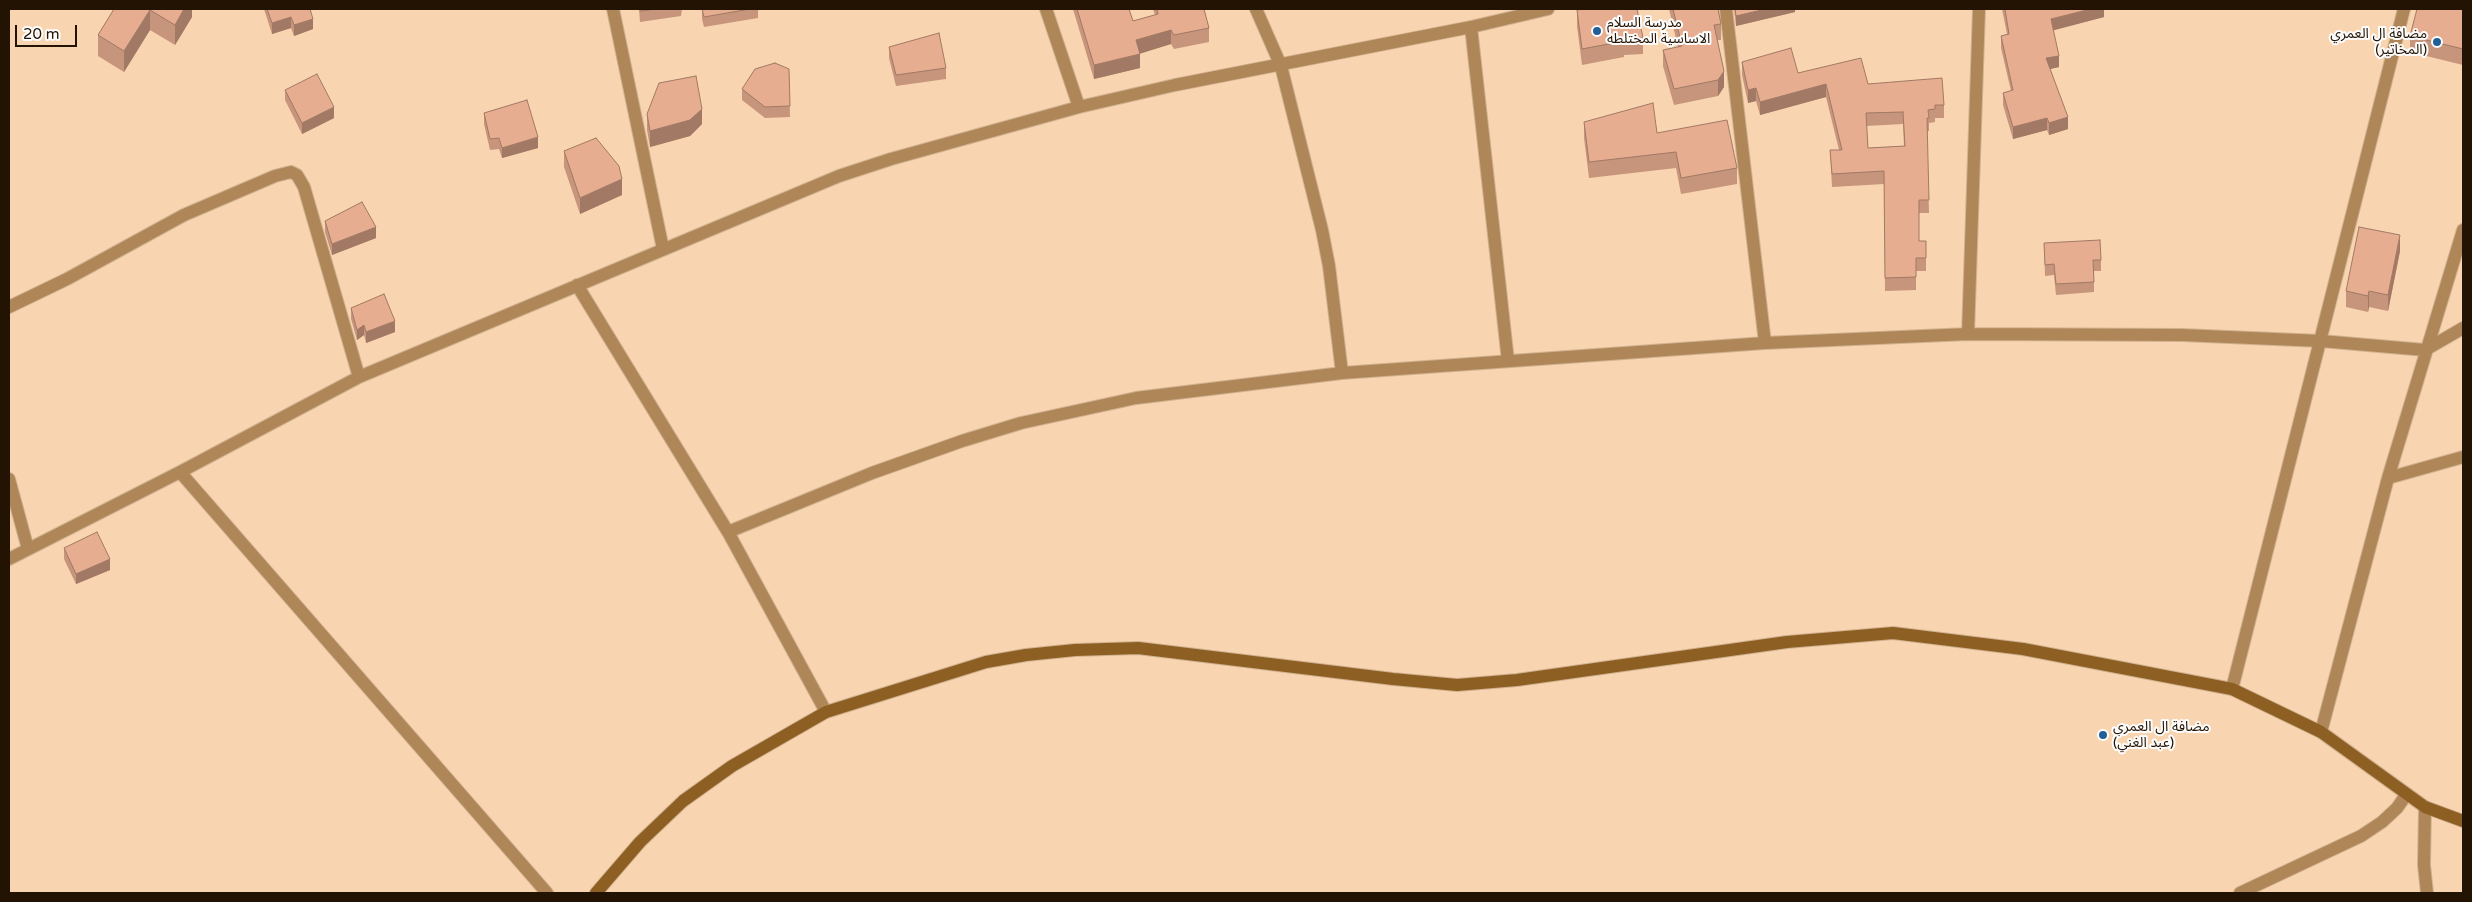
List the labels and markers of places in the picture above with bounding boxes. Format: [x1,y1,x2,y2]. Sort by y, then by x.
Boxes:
place label: مدرسة السلام الاساسية المختلطه [1607,15,1710,48]
marker: مدرسة السلام الاساسية المختلطه [1591,25,1603,37]
place label: مضافة ال العمري (المخاتير) [2330,26,2427,58]
marker: مضافة ال العمري (المخاتير) [2431,36,2443,48]
place label: مضافة ال العمري (عبد الغني) [2113,719,2210,752]
marker: مضافة ال العمري (عبد الغني) [2097,729,2109,741]

